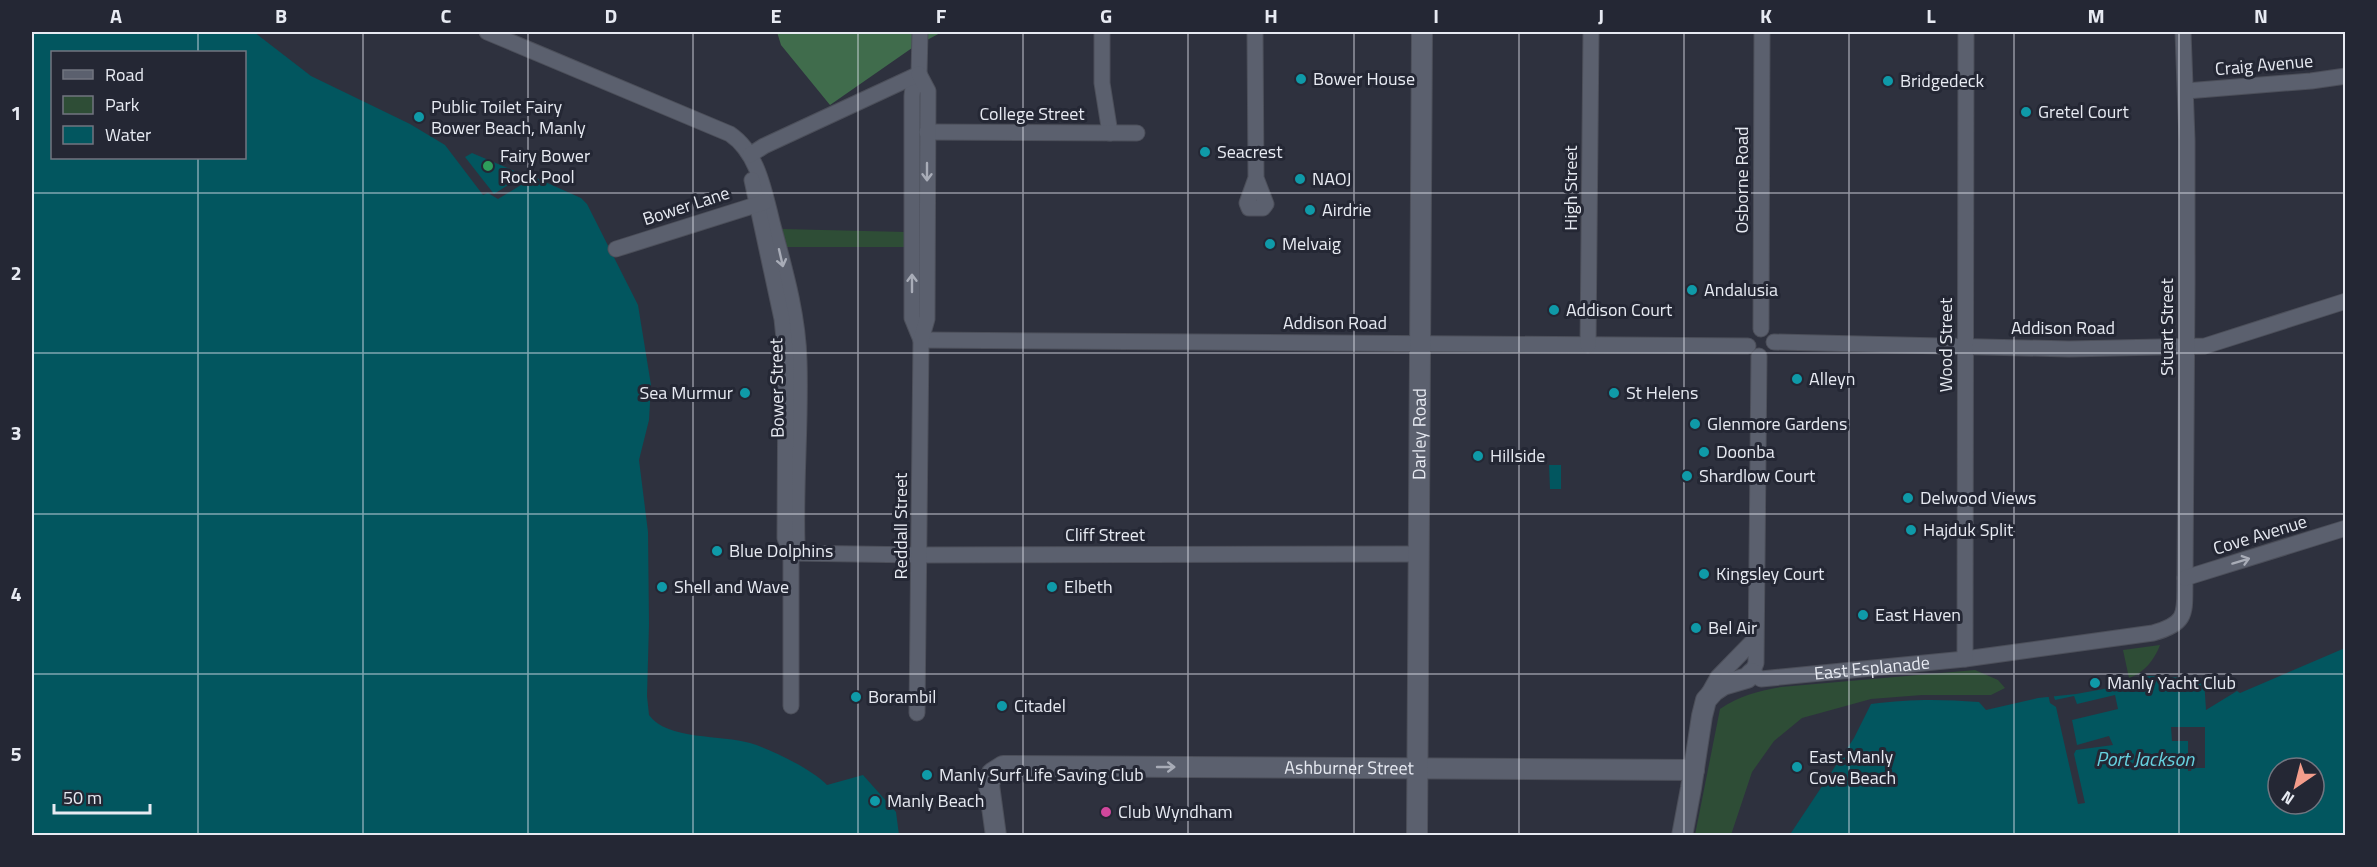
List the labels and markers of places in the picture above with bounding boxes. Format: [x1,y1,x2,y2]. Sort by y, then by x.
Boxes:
place label: Bower House [1313,65,1415,92]
place label: Bridgedeck [1900,67,1985,94]
marker: Bower House [1294,72,1308,86]
marker: Bridgedeck [1881,74,1895,88]
place label: Public Toilet Fairy Bower Beach, Manly [431,93,586,141]
place label: Gretel Court [2038,98,2130,125]
marker: Gretel Court [2019,105,2033,119]
marker: Public Toilet Fairy Bower Beach, Manly [412,110,426,124]
place label: Seacrest [1217,138,1283,165]
place label: Fairy Bower Rock Pool [500,142,590,190]
marker: Seacrest [1198,145,1212,159]
marker: Fairy Bower Rock Pool [481,159,495,173]
place label: NAOJ [1312,165,1351,192]
marker: NAOJ [1293,172,1307,186]
place label: Airdrie [1322,196,1371,223]
marker: Airdrie [1303,203,1317,217]
place label: Melvaig [1282,230,1341,257]
marker: Melvaig [1263,237,1277,251]
place label: Andalusia [1704,276,1778,303]
marker: Andalusia [1685,283,1699,297]
place label: Addison Court [1566,296,1673,323]
marker: Addison Court [1547,303,1561,317]
place label: Alleyn [1809,365,1855,392]
marker: Alleyn [1790,372,1804,386]
place label: Sea Murmur [639,379,733,406]
place label: St Helens [1626,379,1698,406]
marker: Sea Murmur [738,386,752,400]
marker: St Helens [1607,386,1621,400]
place label: Glenmore Gardens [1707,410,1847,437]
marker: Glenmore Gardens [1688,417,1702,431]
place label: Doonba [1716,438,1775,465]
place label: Hillside [1490,442,1545,469]
marker: Doonba [1697,445,1711,459]
marker: Hillside [1471,449,1485,463]
place label: Shardlow Court [1699,462,1816,489]
marker: Shardlow Court [1680,469,1694,483]
place label: Delwood Views [1920,484,2036,511]
marker: Delwood Views [1901,491,1915,505]
place label: Hajduk Split [1923,516,2014,543]
marker: Hajduk Split [1904,523,1918,537]
place label: Blue Dolphins [729,537,833,564]
marker: Blue Dolphins [710,544,724,558]
place label: Kingsley Court [1716,560,1825,587]
marker: Kingsley Court [1697,567,1711,581]
place label: Shell and Wave [674,573,789,600]
place label: Elbeth [1064,573,1113,600]
marker: Shell and Wave [655,580,669,594]
marker: Elbeth [1045,580,1059,594]
place label: East Haven [1875,601,1961,628]
marker: East Haven [1856,608,1870,622]
place label: Bel Air [1708,614,1757,641]
marker: Bel Air [1689,621,1703,635]
place label: Manly Yacht Club [2107,669,2236,696]
marker: Manly Yacht Club [2088,676,2102,690]
place label: Borambil [868,683,936,710]
marker: Borambil [849,690,863,704]
place label: Citadel [1014,692,1066,719]
marker: Citadel [995,699,1009,713]
place label: East Manly Cove Beach [1809,743,1896,791]
marker: East Manly Cove Beach [1790,760,1804,774]
place label: Manly Surf Life Saving Club [939,761,1144,788]
marker: Manly Surf Life Saving Club [920,768,934,782]
place label: Manly Beach [887,787,984,814]
marker: Manly Beach [868,794,882,808]
place label: Club Wyndham [1118,798,1233,825]
marker: Club Wyndham [1099,805,1113,819]

